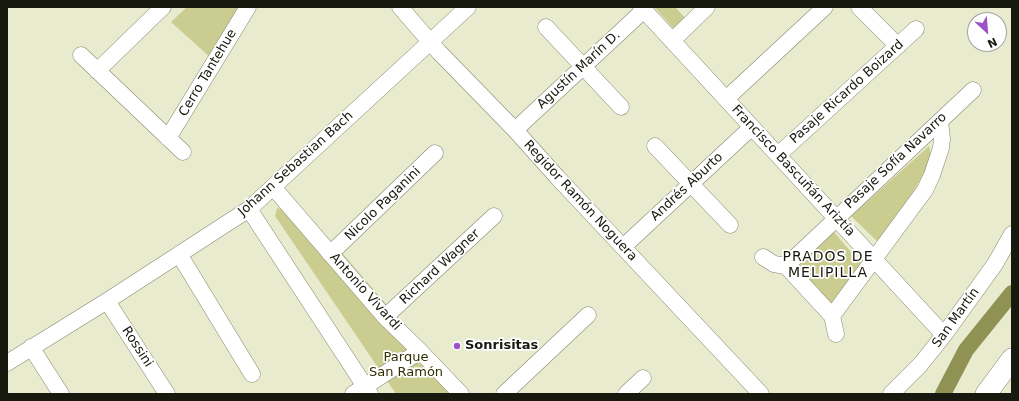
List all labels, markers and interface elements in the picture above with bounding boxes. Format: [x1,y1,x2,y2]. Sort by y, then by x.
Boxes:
north arrow [967,12,1007,52]
street label: Cerro Tantehue [176,27,240,119]
street label: Agustín Marín D. [534,28,624,112]
text: N [985,34,999,50]
street label: Pasaje Ricardo Boizard [787,37,907,147]
street label: Francisco Bascuñán Ariztía [728,102,858,240]
street label: Johann Sebastian Bach [235,108,357,220]
street label: Pasaje Sofía Navarro [842,110,950,212]
street label: Regidor Ramón Noguera [520,137,640,265]
street label: Andrés Aburto [648,150,726,224]
street label: Nicolo Paganini [342,164,424,244]
street label: Richard Wagner [397,226,483,308]
district label: PRADOS DE MELIPILLA [783,249,873,282]
street label: Antonio Vivardi [326,250,404,334]
street label: San Martín [929,285,983,351]
street label: Rossini [118,324,156,370]
place label: Sonrisitas [465,338,538,354]
marker: Sonrisitas [452,341,462,351]
park label: Parque San Ramón [369,350,443,381]

